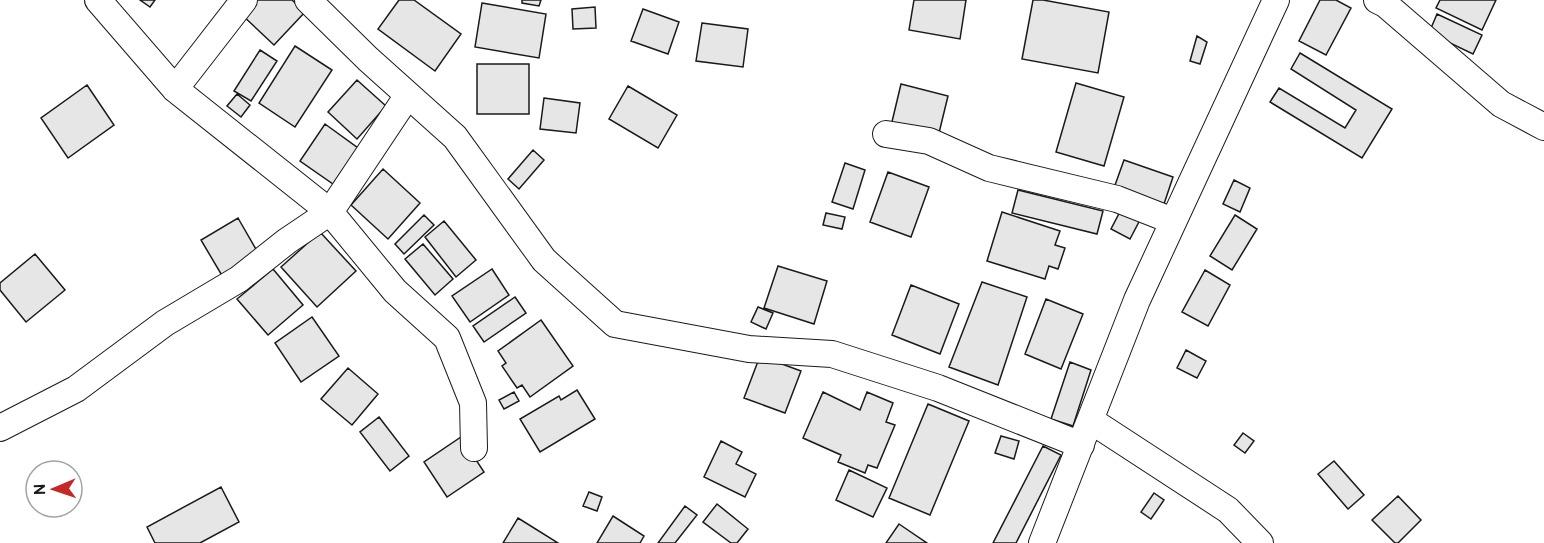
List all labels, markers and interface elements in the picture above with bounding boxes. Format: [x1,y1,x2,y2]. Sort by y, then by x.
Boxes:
north arrow [24,459,84,519]
text: N [31,483,51,496]

